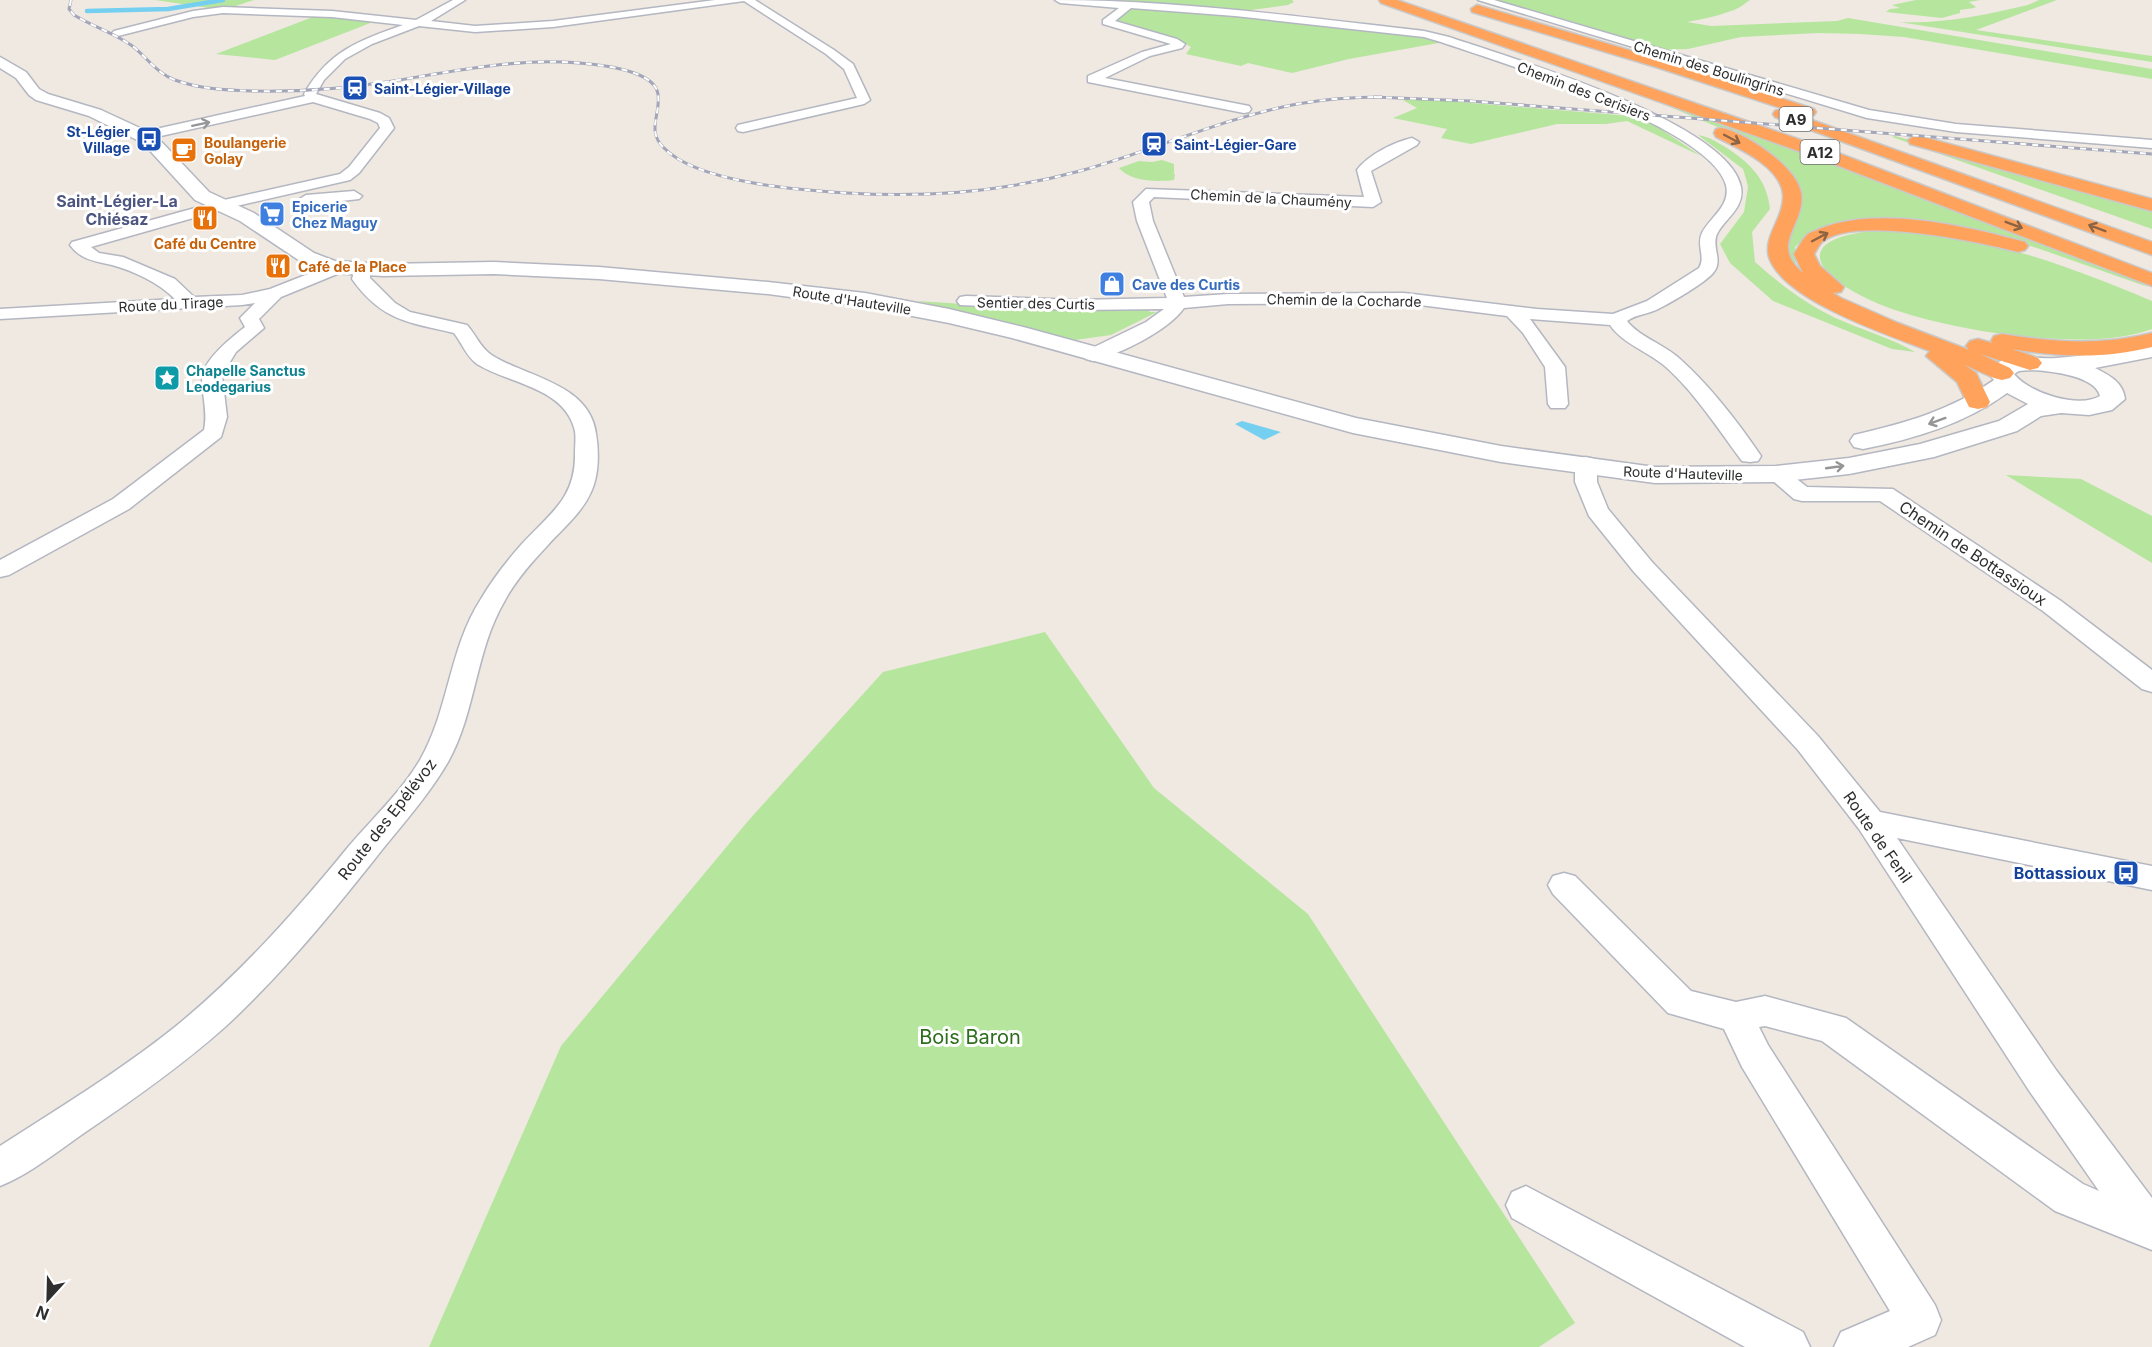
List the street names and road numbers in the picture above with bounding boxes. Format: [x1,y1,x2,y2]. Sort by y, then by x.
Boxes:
street label: Chemin des Boulingrins [1632,37,1786,99]
street label: Chemin des Cerisiers [1515,58,1653,124]
road number: A9 [1780,107,1812,131]
road number: A12 [1800,140,1840,164]
street label: Chemin de la Chaumény [1190,185,1352,211]
street label: Route d'Hauteville [791,282,913,318]
street label: Chemin de la Cocharde [1266,290,1422,310]
street label: Route du Tirage [118,293,224,315]
street label: Sentier des Curtis [977,293,1095,313]
street label: Route d'Hauteville [1623,462,1743,484]
street label: Chemin de Bottassioux [1895,496,2051,610]
street label: Route des Epélévoz [333,754,441,884]
street label: Route de Fenil [1839,787,1917,887]

